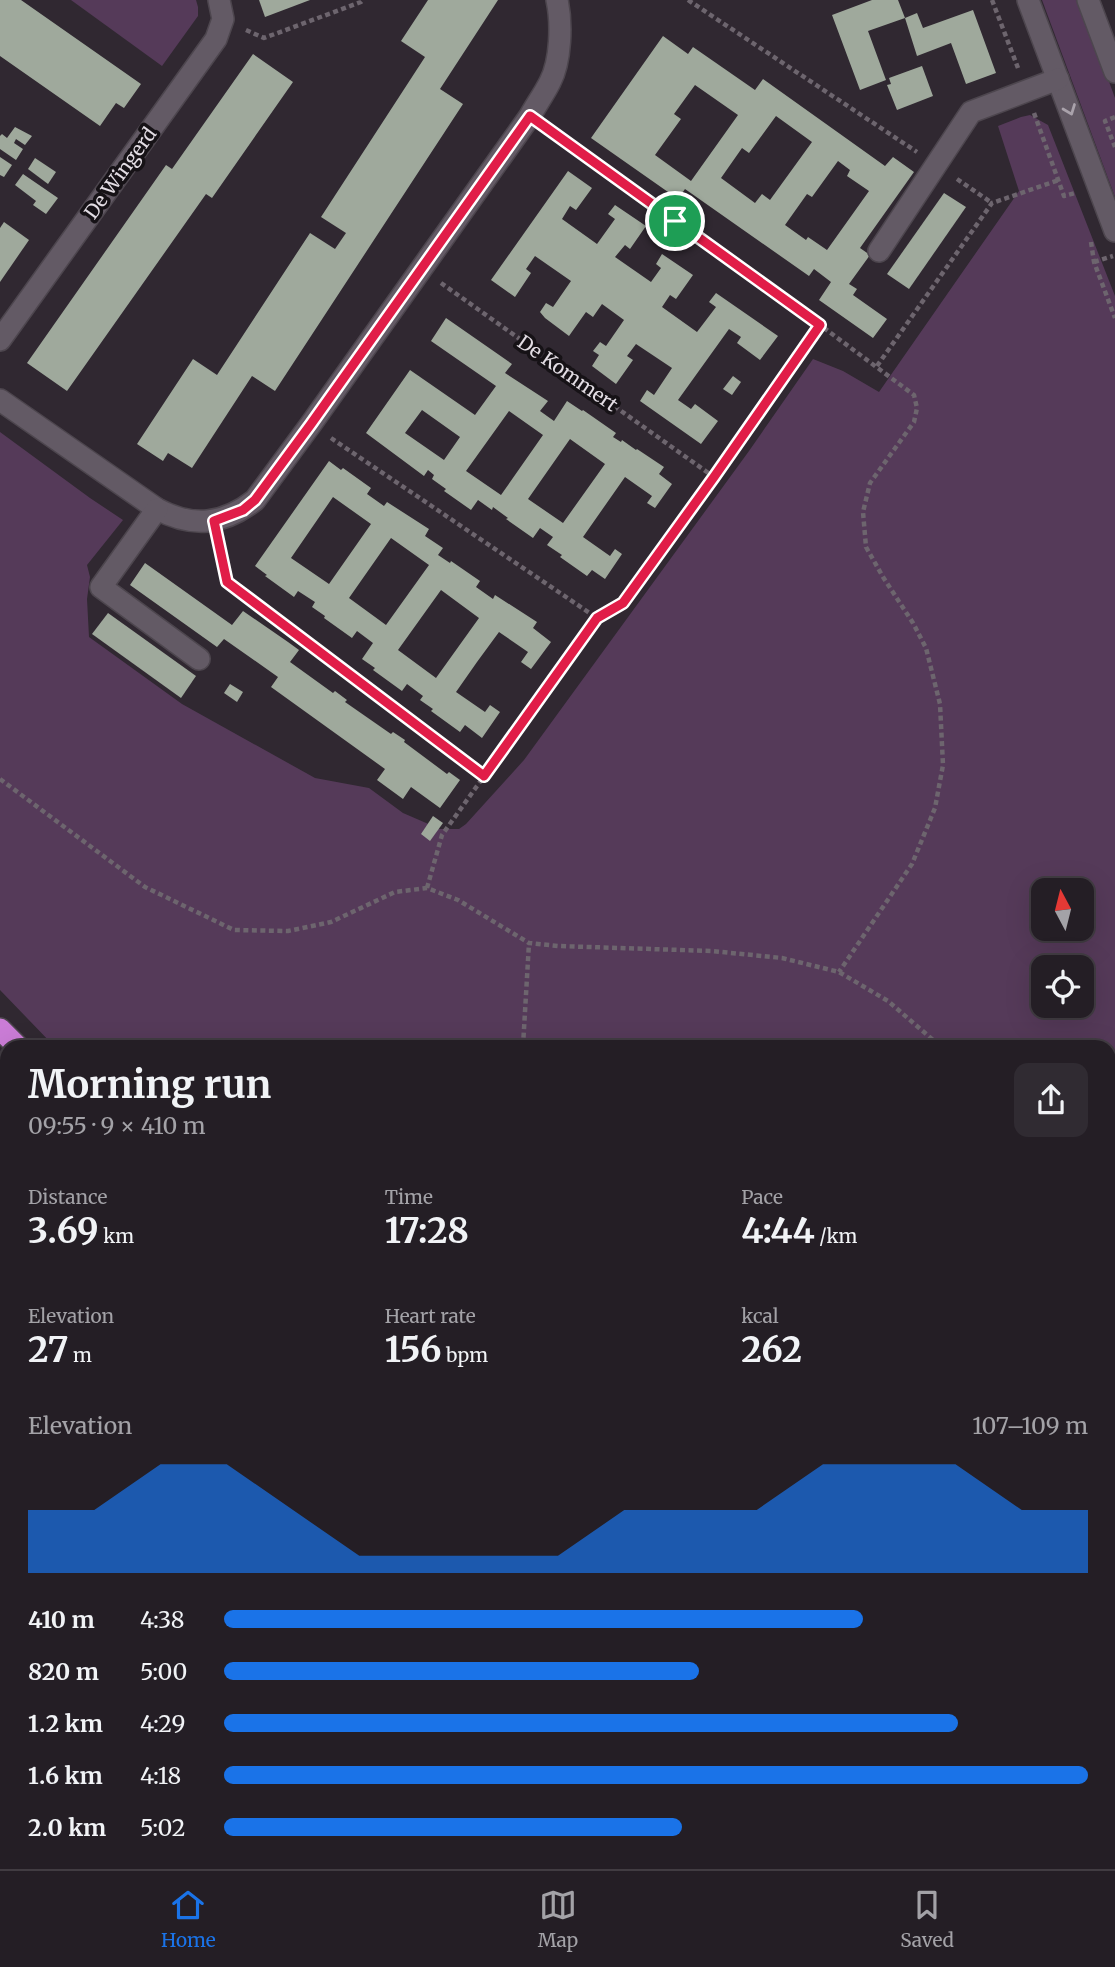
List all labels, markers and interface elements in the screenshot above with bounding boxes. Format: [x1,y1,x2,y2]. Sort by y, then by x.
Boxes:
one-way arrow [1061,103,1075,115]
street label: De Wingerd [79,123,161,223]
pin [645,191,705,251]
icon: arrive [656,202,694,240]
street label: De Kommert [513,330,623,417]
north arrow [1031,878,1094,942]
map controls [1031,878,1094,1018]
button: locate [1031,955,1094,1018]
text: Morning run [28,1061,271,1108]
button: share [1014,1063,1088,1137]
text: 09:55 · 9 × 410 m [28,1111,206,1140]
text: Distance [28,1185,107,1209]
text: Time [385,1185,433,1209]
text: Pace [741,1185,783,1209]
text: 3.69 [28,1209,99,1253]
text: 17:28 [385,1209,469,1253]
text: 4:44 [741,1209,815,1253]
text: km [99,1224,134,1248]
text: /km [815,1224,857,1248]
text: Elevation [28,1304,114,1328]
text: Heart rate [385,1304,476,1328]
text: kcal [741,1304,779,1328]
text: 27 [28,1328,68,1372]
text: 156 [385,1328,442,1372]
text: 262 [741,1328,802,1372]
text: m [68,1343,92,1367]
text: bpm [442,1343,488,1367]
text: Elevation [28,1411,132,1440]
text: 107–109 m [972,1411,1088,1440]
text: 410 m [28,1605,95,1634]
text: 4:38 [140,1605,185,1634]
text: 820 m [28,1657,99,1686]
text: 5:00 [140,1657,187,1686]
text: 1.2 km [28,1709,103,1738]
text: 4:29 [140,1709,185,1738]
text: 1.6 km [28,1761,103,1790]
text: 4:18 [140,1761,181,1790]
text: 2.0 km [28,1813,106,1842]
text: 5:02 [140,1813,185,1842]
tab: Home [161,1886,216,1952]
tab: Map [538,1886,578,1952]
tab: Saved [900,1886,954,1952]

